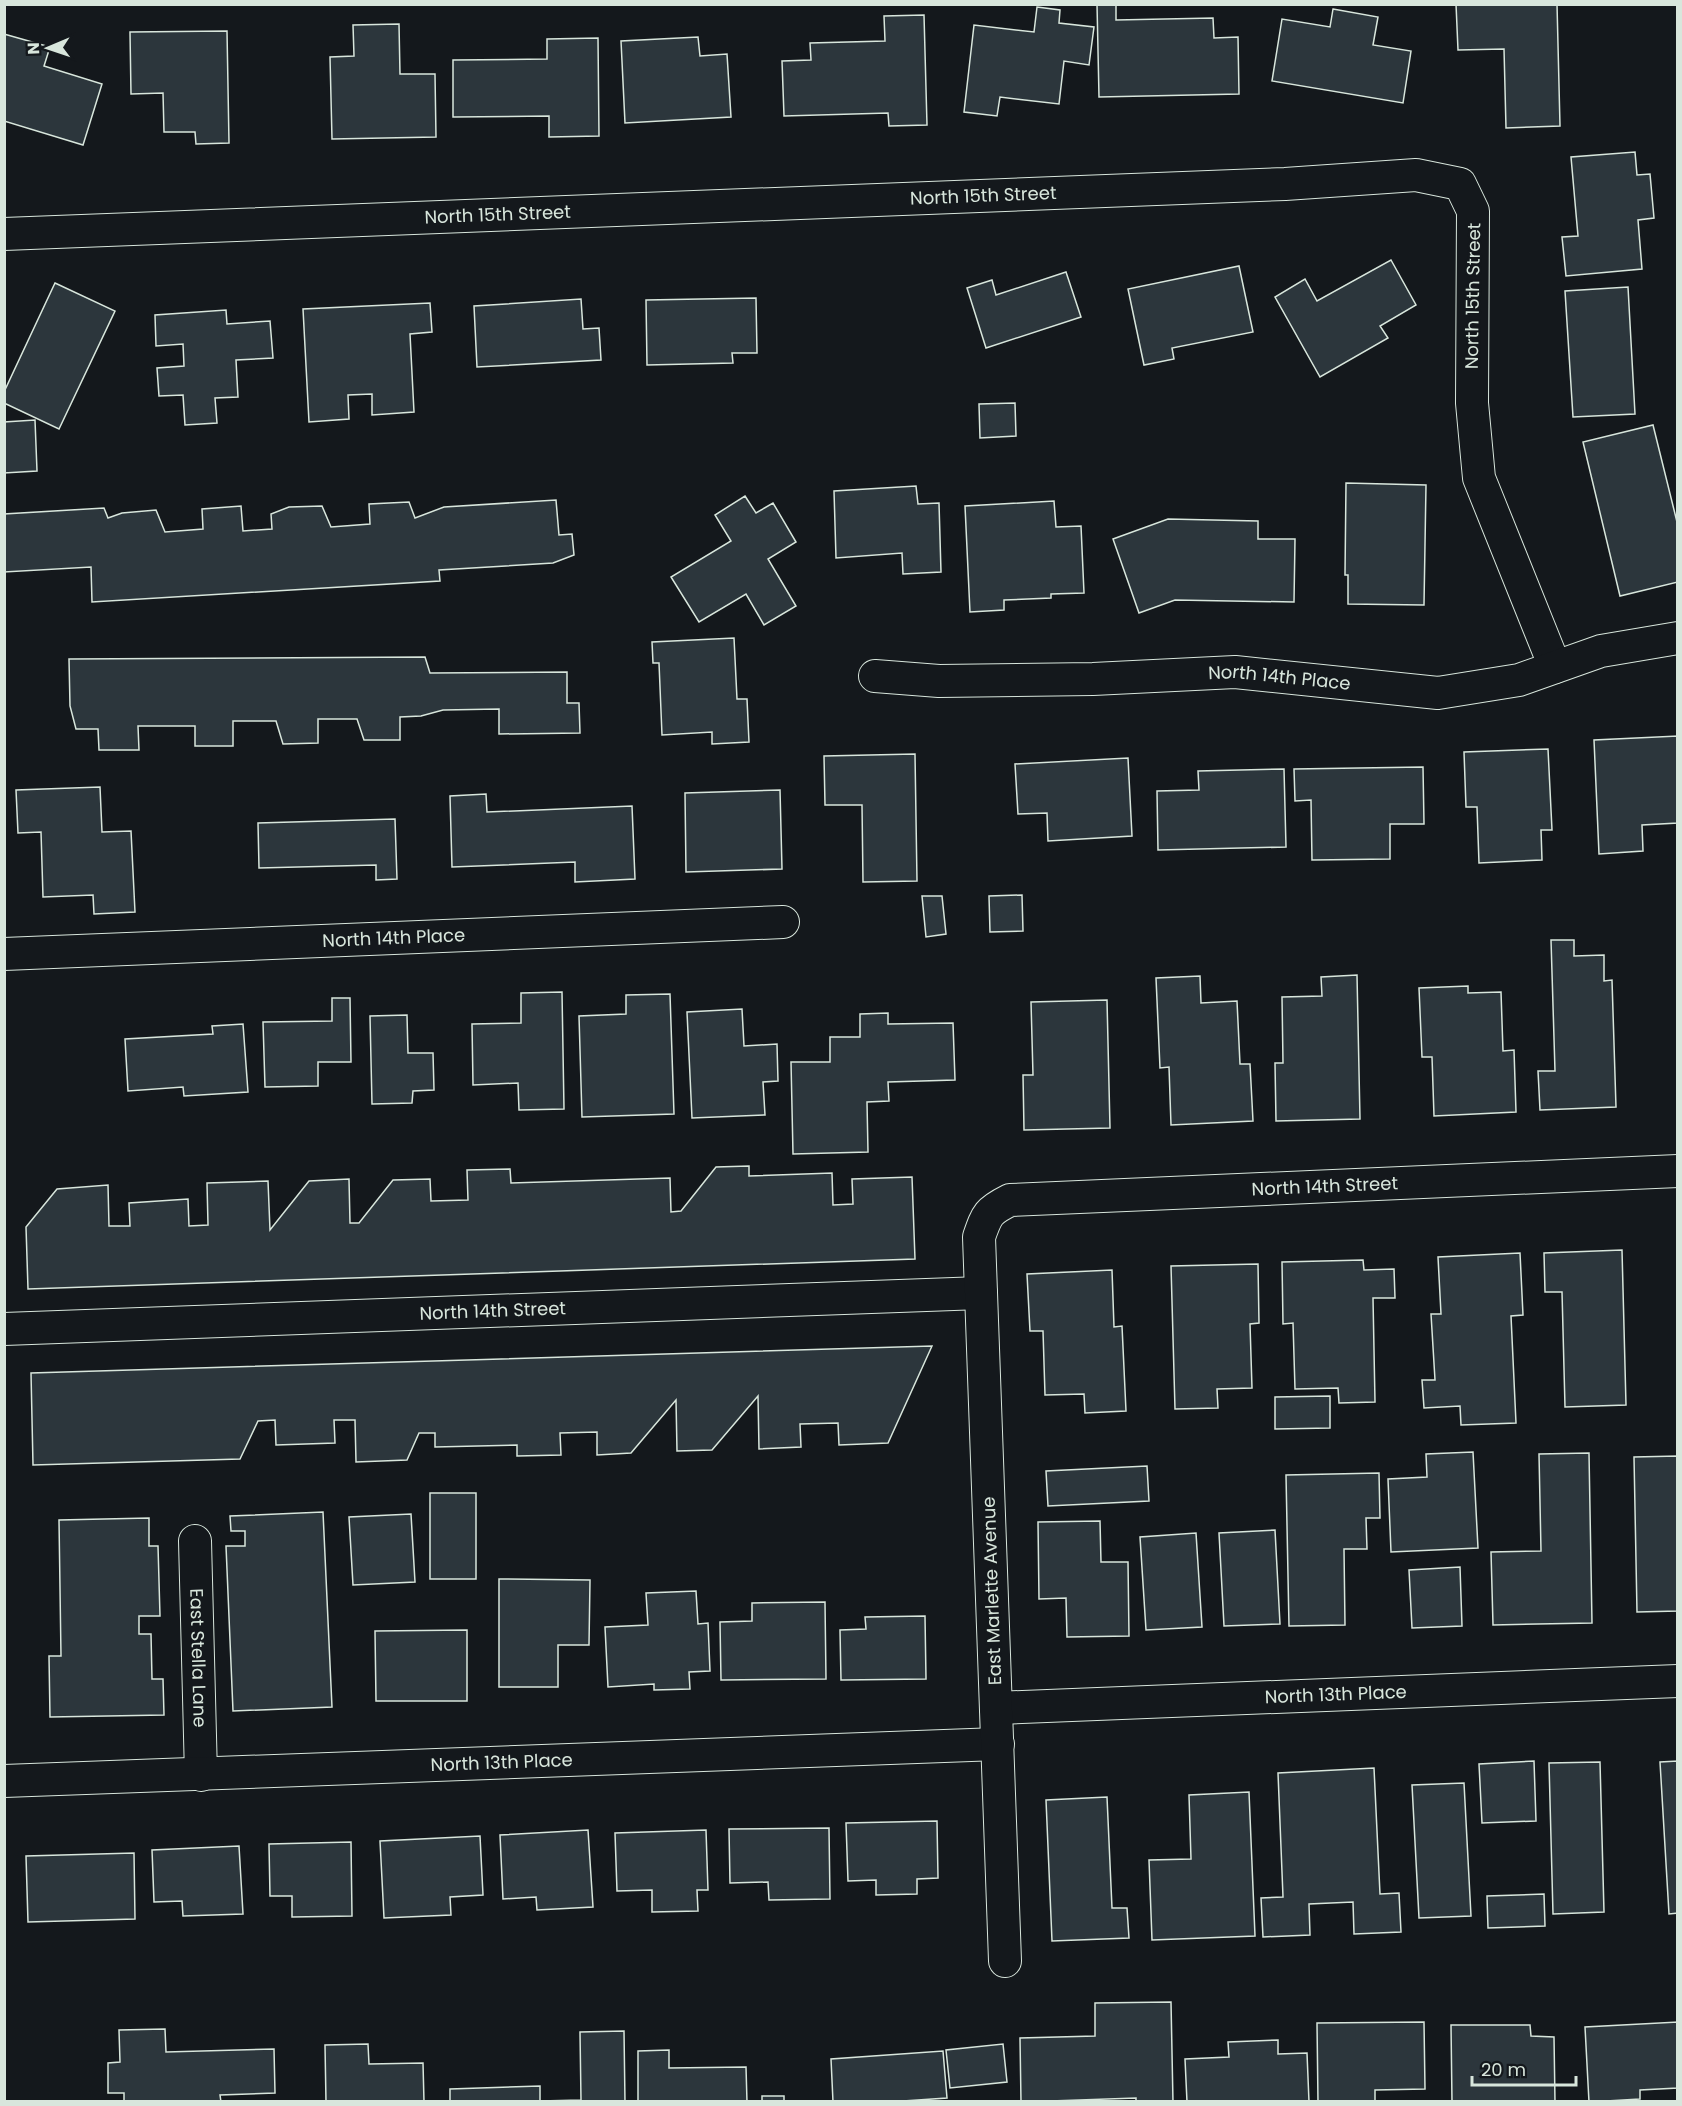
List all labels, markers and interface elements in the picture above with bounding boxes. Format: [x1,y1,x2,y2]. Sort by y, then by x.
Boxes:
north arrow [18,18,78,78]
text: N [22,42,45,55]
street label: North 15th Street [910,180,1057,211]
street label: North 15th Street [424,199,571,230]
street label: North 15th Street [1459,223,1486,369]
street label: North 14th Place [1208,659,1352,696]
street label: North 14th Place [322,922,466,953]
street label: North 14th Street [1251,1170,1398,1202]
street label: North 14th Street [419,1295,566,1326]
street label: East Marlette Avenue [976,1496,1007,1686]
street label: East Stella Lane [184,1588,213,1728]
street label: North 13th Place [1264,1679,1407,1709]
street label: North 13th Place [430,1747,573,1777]
scale bar [1472,2049,1576,2087]
text: 20 m [1481,2057,1526,2082]

